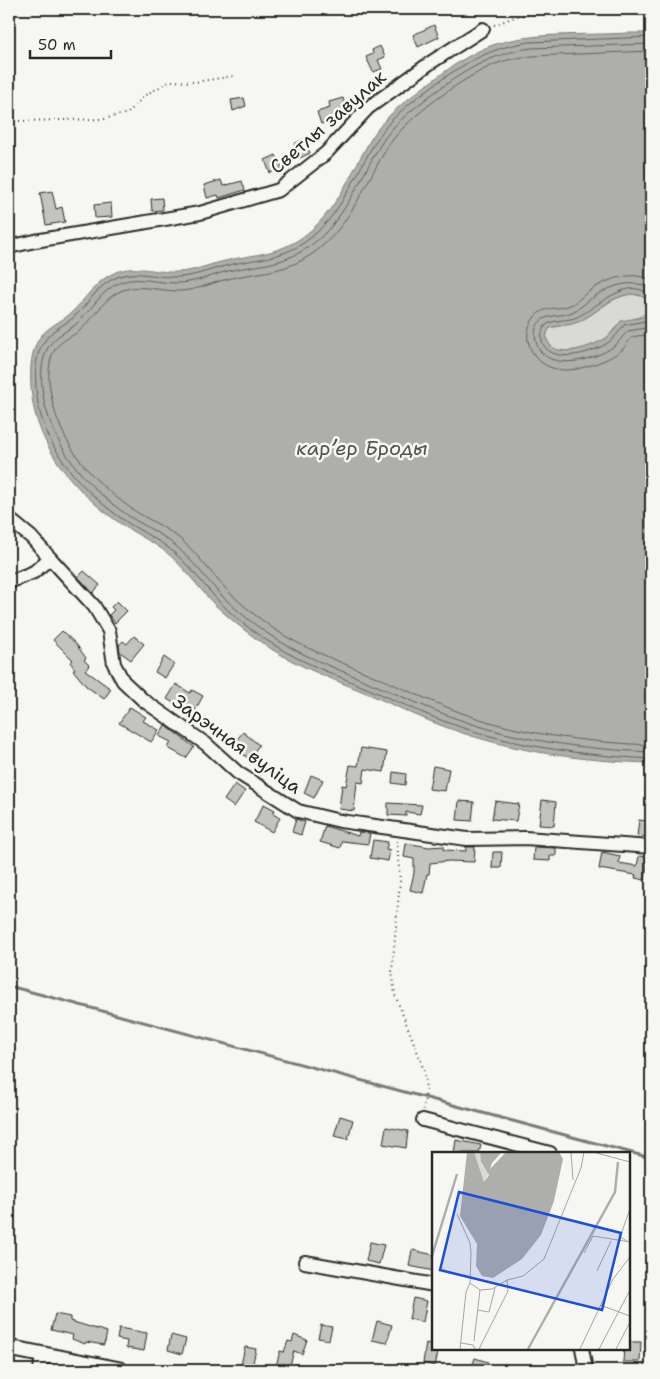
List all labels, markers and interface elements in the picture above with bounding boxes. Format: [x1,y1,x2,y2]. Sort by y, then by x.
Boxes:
scale bar [30,28,111,60]
text: 50 m [38,35,76,55]
street label: Светлы завулак [265,65,391,179]
water label: карʼер Броды [296,435,428,461]
street label: Зарэчная вуліца [167,689,307,799]
inset map [432,1152,630,1349]

